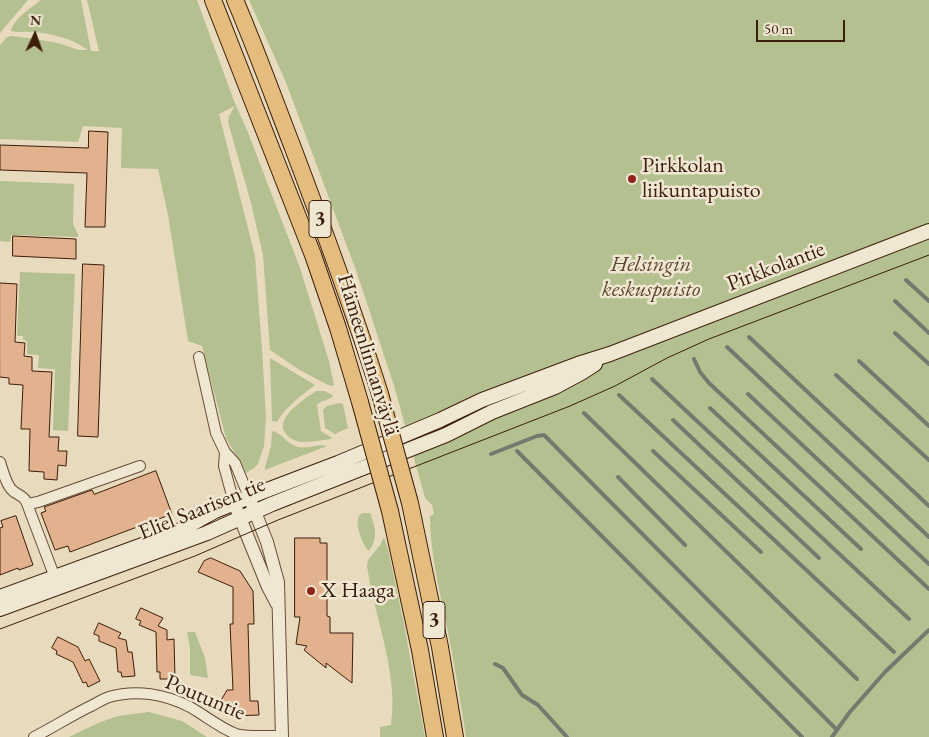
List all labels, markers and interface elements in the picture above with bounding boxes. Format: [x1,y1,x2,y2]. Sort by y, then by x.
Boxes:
north arrow [10,10,60,60]
scale bar [759,10,848,42]
text: N [30,11,42,29]
text: 50 m [764,19,793,38]
place label: Pirkkolan liikuntapuisto [642,153,761,205]
marker: Pirkkolan liikuntapuisto [626,173,638,185]
road number: 3 [309,200,331,238]
street label: Pirkkolantie [723,236,829,298]
park label: Helsingin keskuspuisto [602,252,700,304]
street label: Hämeenlinnanväylä [331,271,405,439]
street label: Eliel Saarisen tie [135,472,269,546]
place label: X Haaga [321,578,395,604]
marker: X Haaga [305,585,317,597]
road number: 3 [423,602,445,638]
street label: Poutuntie [161,669,249,727]

